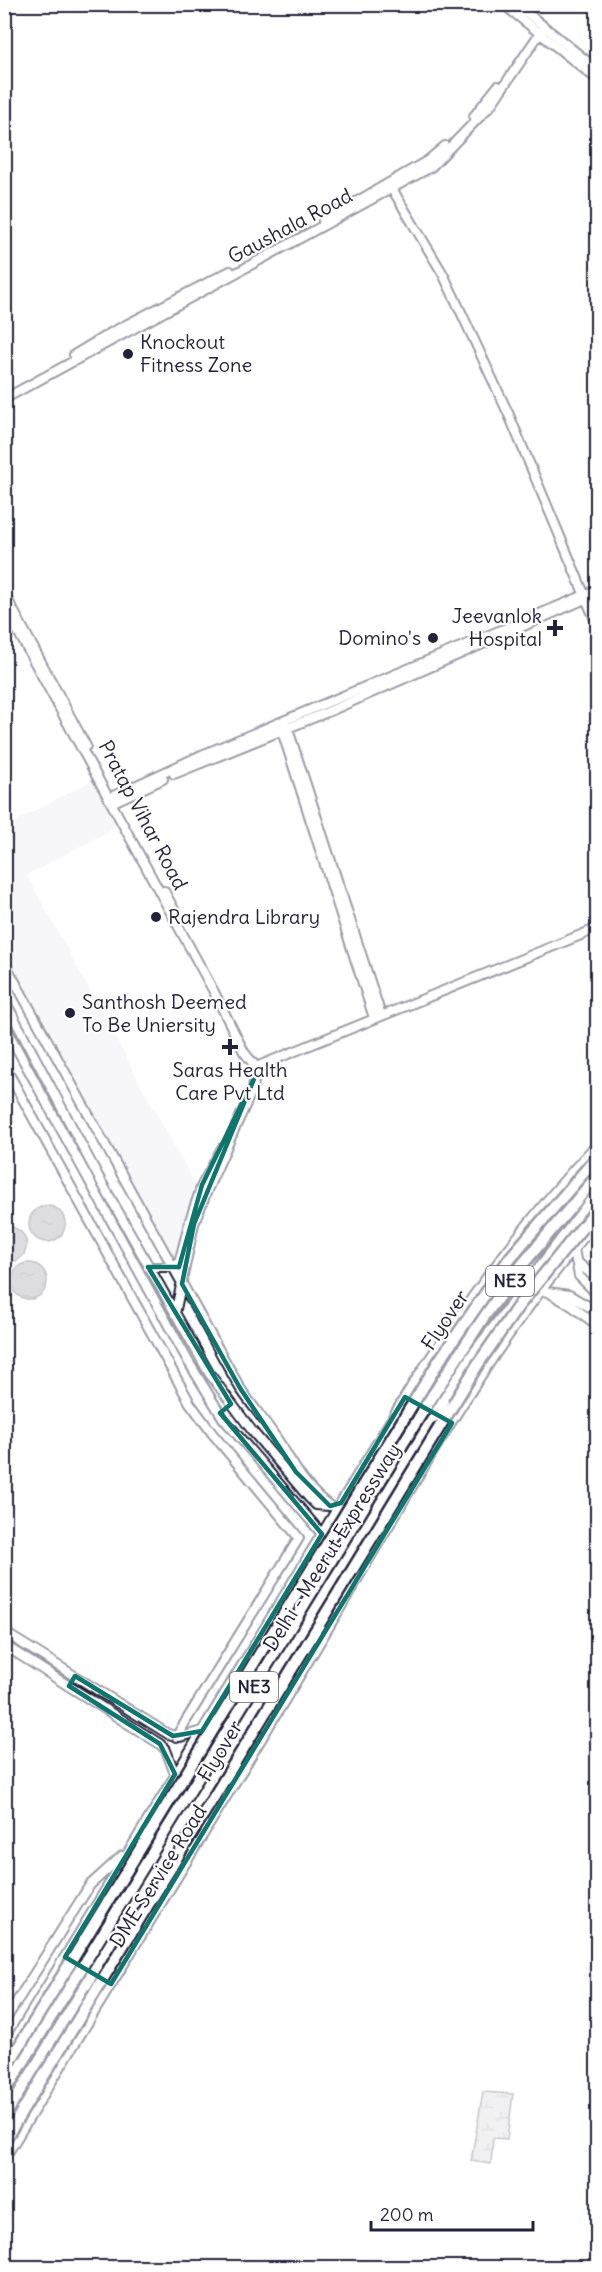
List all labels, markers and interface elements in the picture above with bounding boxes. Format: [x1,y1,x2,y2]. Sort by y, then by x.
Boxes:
street label: Gaushala Road [223,182,356,269]
place label: Knockout Fitness Zone [140,329,252,377]
marker: Knockout Fitness Zone [121,347,135,361]
place label: Jeevanlok Hospital [452,603,542,651]
marker: Jeevanlok Hospital [546,619,564,637]
place label: Domino's [338,625,421,650]
marker: Domino's [426,631,440,645]
street label: Pratap Vihar Road [94,736,193,894]
place label: Rajendra Library [168,904,320,929]
marker: Rajendra Library [149,910,163,924]
place label: Santhosh Deemed To Be Uniersity [82,989,247,1037]
marker: Santhosh Deemed To Be Uniersity [63,1006,77,1020]
marker: Saras Health Care Pvt Ltd [221,1038,239,1056]
place label: Saras Health Care Pvt Ltd [173,1057,287,1105]
road number: NE3 [486,1266,534,1296]
street label: Flyover [415,1285,474,1355]
street label: Delhi - Meerut Expressway [257,1438,406,1655]
road number: NE3 [230,1672,278,1702]
street label: Flyover [192,1716,248,1786]
street label: DME Service Road [104,1800,212,1952]
scale bar [371,2194,533,2232]
text: 200 m [380,2203,434,2226]

